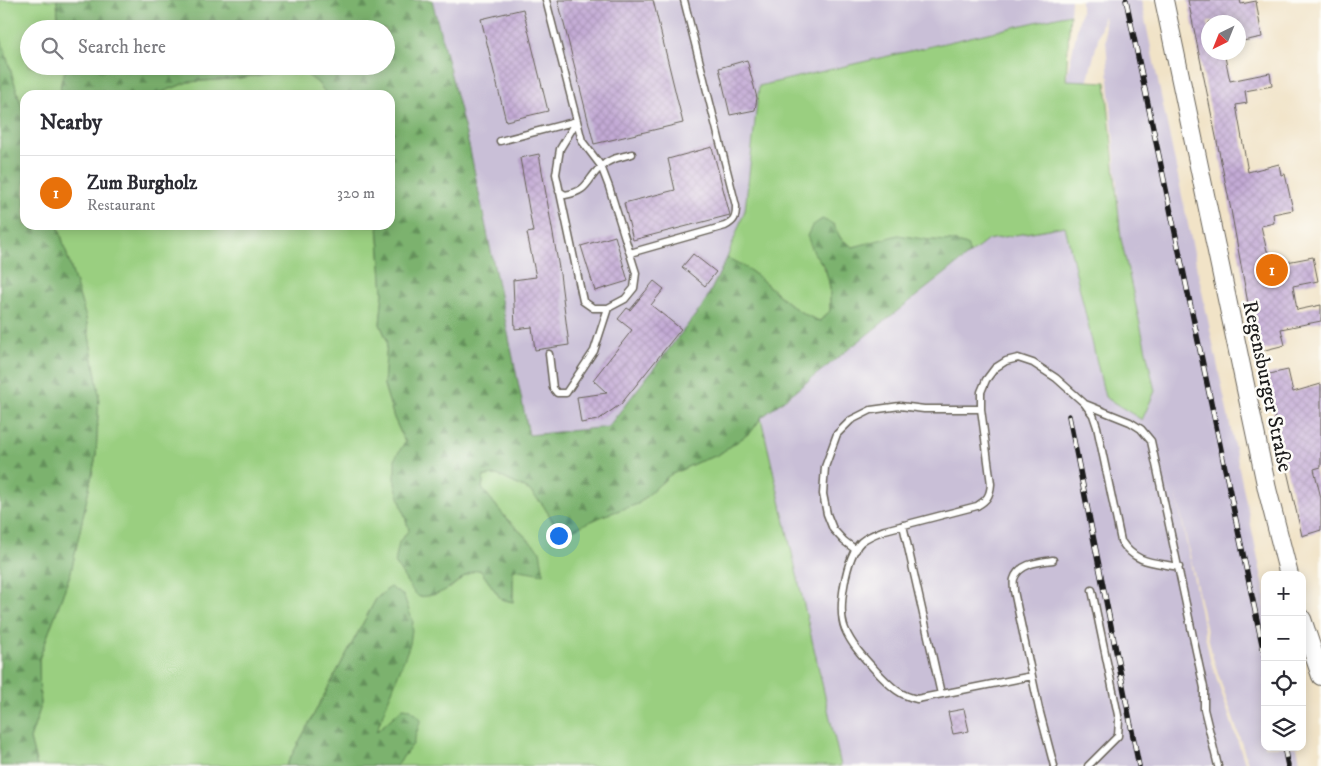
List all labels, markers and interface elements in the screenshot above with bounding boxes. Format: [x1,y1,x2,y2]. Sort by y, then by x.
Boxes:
north arrow [1201,15,1246,60]
search box [20,20,395,75]
icon: search [38,34,66,62]
text: Search here [78,36,166,59]
text: Nearby [40,110,102,136]
text: Zum Burgholz [87,172,197,195]
text: 1 [53,183,59,203]
text: 320 m [337,183,375,203]
text: Restaurant [87,195,155,215]
pin: 1 [1256,251,1288,289]
street label: Regensburger Straße [1236,298,1298,474]
your location [546,523,572,549]
map controls [1261,571,1306,751]
button: + [1261,571,1306,616]
button: − [1261,616,1306,661]
button: locate [1261,661,1306,706]
button: layers [1261,706,1306,751]

